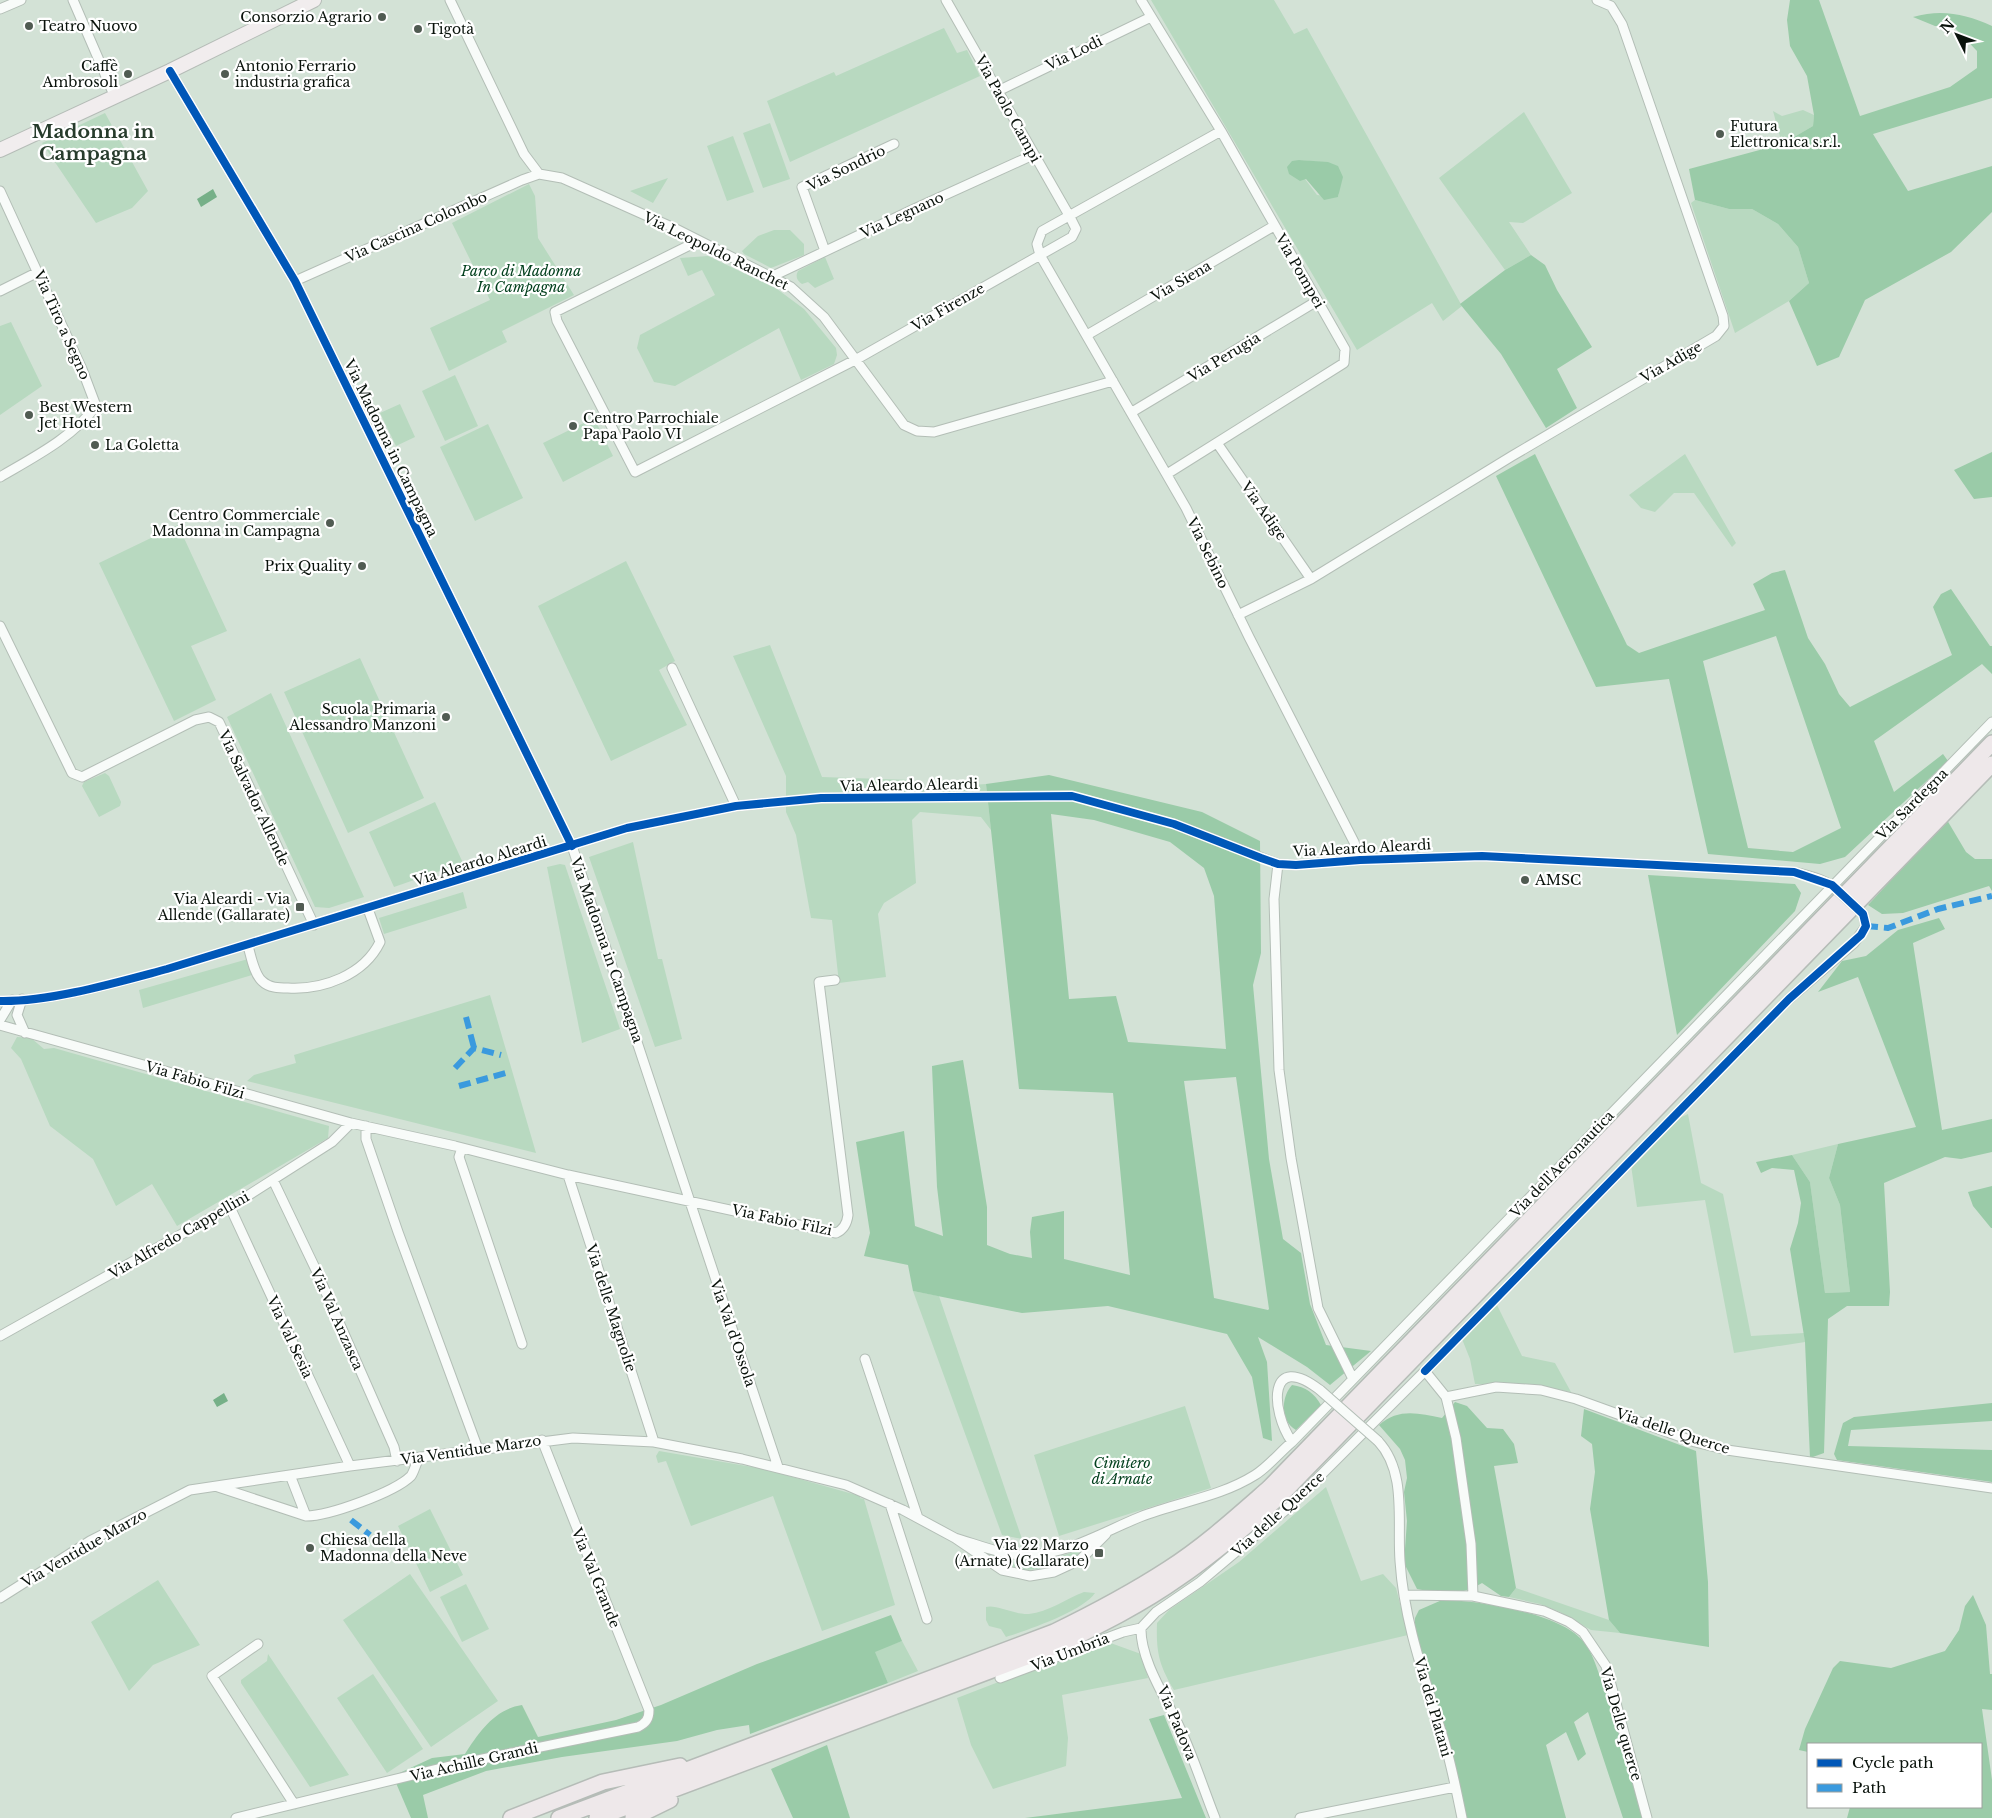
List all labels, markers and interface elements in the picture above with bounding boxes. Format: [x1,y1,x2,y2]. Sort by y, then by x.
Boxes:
place label: Consorzio Agrario [240,8,372,26]
north arrow [1932,10,1982,60]
marker: Consorzio Agrario [376,11,388,23]
text: N [1936,15,1958,37]
place label: Teatro Nuovo [39,17,137,35]
marker: Teatro Nuovo [23,20,35,32]
place label: Tigotà [428,20,474,38]
marker: Tigotà [412,23,424,35]
street label: Via Lodi [1042,31,1105,75]
street label: Via Paolo Campi [971,51,1045,166]
place label: Caffè Ambrosoli [41,57,118,91]
place label: Antonio Ferrario industria grafica [234,57,356,91]
marker: Caffè Ambrosoli [122,68,134,80]
marker: Antonio Ferrario industria grafica [219,68,231,80]
place label: Futura Elettronica s.r.l. [1730,117,1841,151]
district label: Madonna in Campagna [32,120,155,165]
marker: Futura Elettronica s.r.l. [1714,128,1726,140]
street label: Via Sondrio [803,141,888,195]
street label: Via Cascina Colombo [341,188,490,267]
street label: Via Legnano [856,188,947,243]
street label: Via Leopoldo Ranchet [640,208,792,294]
street label: Via Pompei [1271,230,1329,312]
street label: Via Siena [1147,256,1214,306]
park label: Parco di Madonna In Campagna [460,262,581,296]
street label: Via Tiro a Segno [29,267,94,383]
street label: Via Firenze [907,279,988,336]
street label: Via Perugia [1184,328,1264,386]
street label: Via Adige [1636,337,1705,387]
street label: Via Madonna in Campagna [340,355,442,540]
place label: Best Western Jet Hotel [37,398,133,432]
marker: Best Western Jet Hotel [23,409,35,421]
place label: Centro Parrochiale Papa Paolo VI [583,409,719,443]
marker: Centro Parrochiale Papa Paolo VI [567,420,579,432]
place label: La Goletta [105,436,179,454]
marker: La Goletta [89,439,101,451]
street label: Via Adige [1237,477,1291,544]
place label: Centro Commerciale Madonna in Campagna [152,506,320,540]
street label: Via Sebino [1183,514,1233,592]
marker: Centro Commerciale Madonna in Campagna [324,517,336,529]
place label: Prix Quality [265,557,352,575]
marker: Prix Quality [356,560,368,572]
place label: Scuola Primaria Alessandro Manzoni [288,700,436,734]
marker: Scuola Primaria Alessandro Manzoni [440,711,452,723]
street label: Via Salvador Allende [214,726,293,869]
street label: Via Sardegna [1872,764,1952,844]
street label: Via Aleardo Aleardi [839,775,979,795]
street label: Via Aleardo Aleardi [410,832,549,890]
street label: Via Aleardo Aleardi [1291,835,1432,861]
street label: Via Madonna in Campagna [566,854,647,1045]
place label: AMSC [1534,871,1581,889]
marker: AMSC [1519,874,1531,886]
place label: Via Aleardi - Via Allende (Gallarate) [157,890,290,924]
marker: Via Aleardi - Via Allende (Gallarate) [294,901,306,913]
street label: Via Fabio Filzi [142,1057,247,1103]
street label: Via dell'Aeronautica [1505,1106,1618,1222]
street label: Via Alfredo Cappellini [105,1187,253,1283]
street label: Via Fabio Filzi [729,1200,834,1239]
street label: Via delle Magnolie [582,1241,640,1374]
street label: Via Val Anzasca [306,1264,368,1373]
street label: Via Val d'Ossola [706,1276,760,1389]
street label: Via Val Sesia [263,1292,317,1381]
street label: Via delle Querce [1613,1404,1732,1458]
street label: Via Ventidue Marzo [399,1431,542,1469]
park label: Cimitero di Arnate [1092,1454,1153,1488]
street label: Via delle Querce [1227,1468,1328,1561]
street label: Via Ventidue Marzo [17,1505,150,1592]
street label: Via Val Grande [567,1524,624,1631]
place label: Chiesa della Madonna della Neve [320,1531,467,1565]
place label: Via 22 Marzo (Arnate) (Gallarate) [955,1536,1089,1570]
marker: Chiesa della Madonna della Neve [304,1542,316,1554]
marker: Via 22 Marzo (Arnate) (Gallarate) [1093,1547,1105,1559]
street label: Via Umbria [1027,1629,1112,1675]
street label: Via dei Platani [1410,1654,1456,1759]
street label: Via Delle querce [1596,1664,1646,1783]
street label: Via Padova [1153,1682,1201,1763]
street label: Via Achille Grandi [407,1738,540,1786]
legend [1807,1743,1982,1808]
text: Cycle path [1852,1753,1934,1772]
text: Path [1852,1778,1886,1797]

